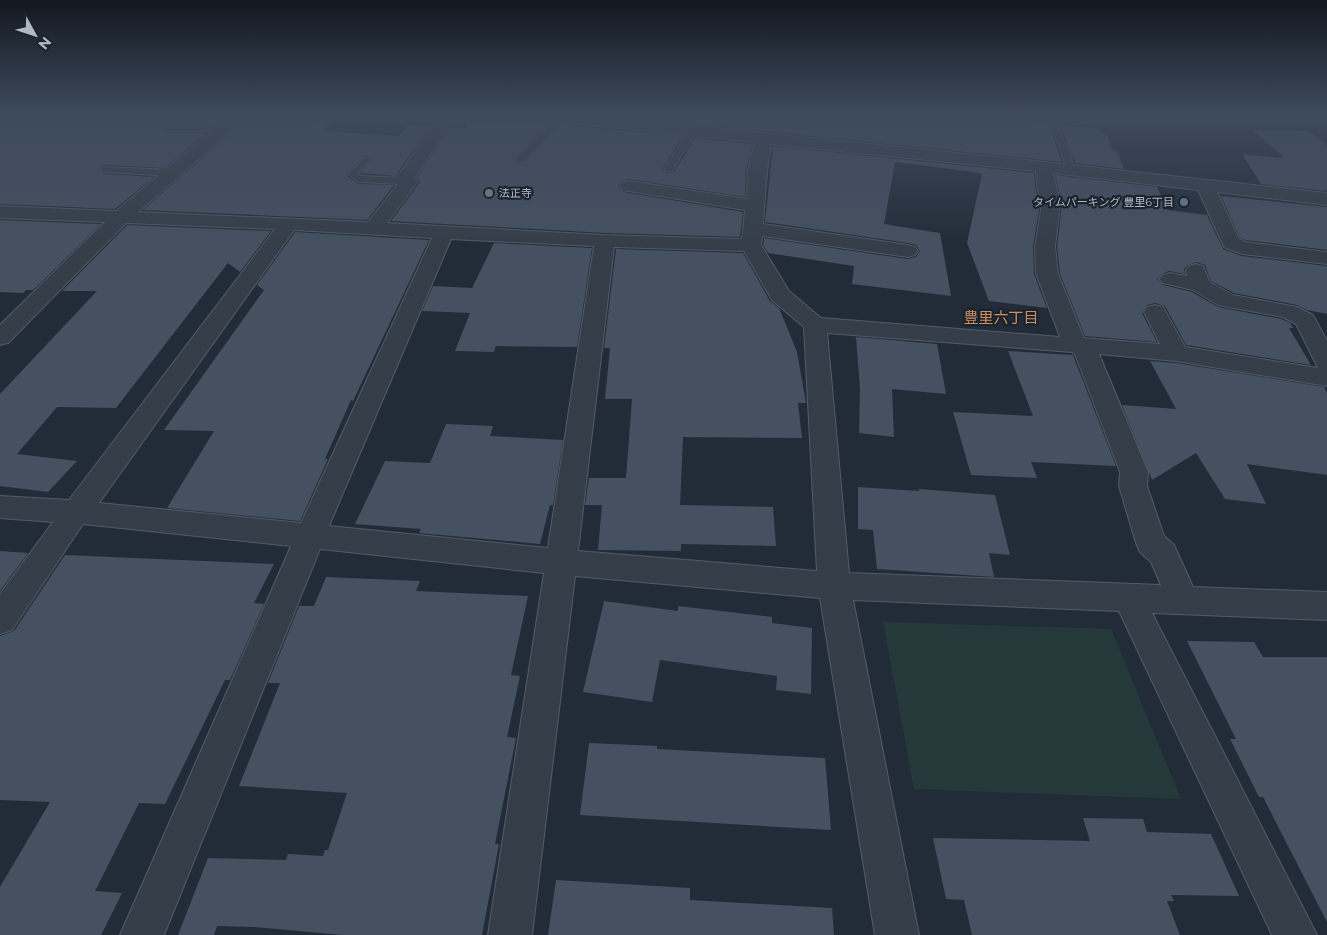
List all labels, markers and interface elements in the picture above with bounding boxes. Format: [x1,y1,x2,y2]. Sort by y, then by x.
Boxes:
north arrow [10,10,60,60]
text: N [34,33,55,53]
place label: 法正寺 [499,186,532,200]
marker: 法正寺 [483,187,495,199]
place label: タイムパーキング 豊里6丁目 [1033,195,1174,209]
marker: タイムパーキング 豊里6丁目 [1178,196,1190,208]
district label: 豊里六丁目 [963,308,1039,327]

